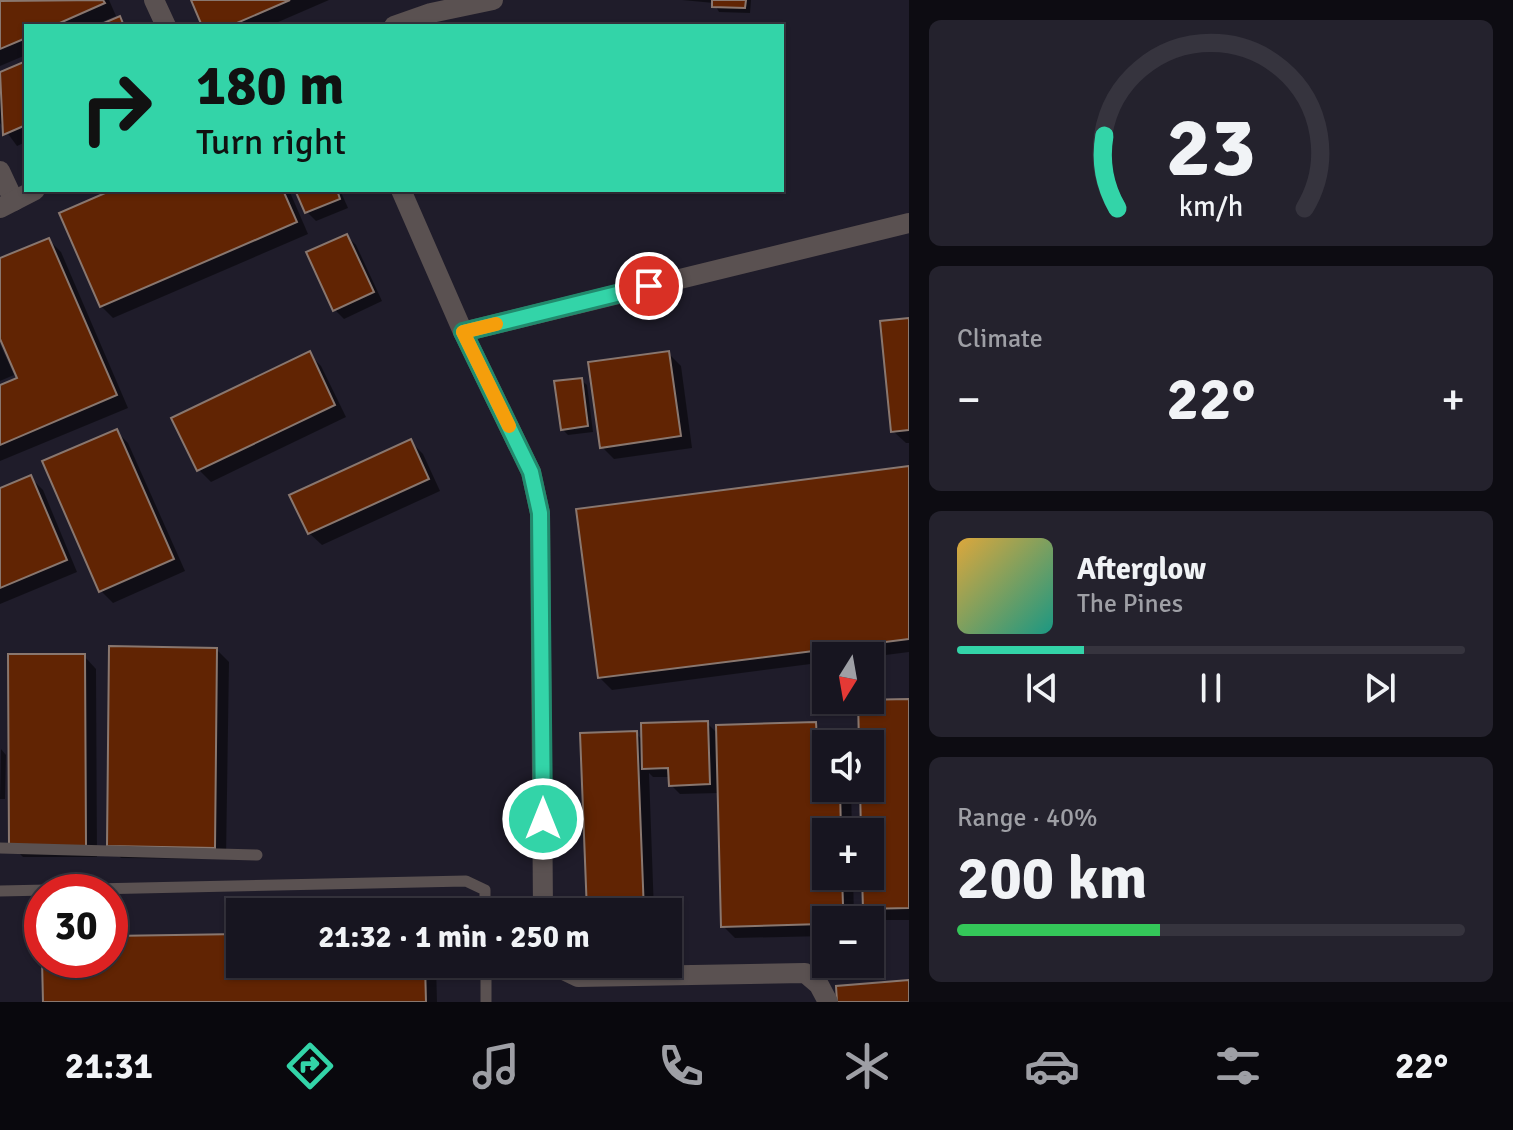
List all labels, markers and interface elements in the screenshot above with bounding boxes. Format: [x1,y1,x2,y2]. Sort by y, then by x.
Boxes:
text: 180 m [196,51,344,120]
icon: right [64,56,168,160]
text: 23 [1166,96,1256,198]
text: Turn right [196,120,346,165]
text: km/h [1179,189,1243,224]
pin [615,252,683,320]
icon: arrive [627,264,671,308]
text: Climate [957,323,1043,355]
text: 22° [1167,363,1255,437]
text: − [957,373,981,427]
text: + [1441,373,1465,427]
text: Afterglow [1077,551,1206,588]
text: The Pines [1077,588,1183,620]
north arrow [812,642,884,714]
map controls [812,642,884,978]
icon: previous [1020,666,1064,710]
icon: pause [1189,666,1233,710]
icon: next [1358,666,1402,710]
button: sound [812,730,884,802]
position arrow [501,777,585,861]
text: Range · 40% [957,802,1098,834]
button: + [812,818,884,890]
text: 200 km [957,842,1147,916]
speed limit sign: 30 [24,874,128,978]
button: − [812,906,884,978]
text: 21:32 · 1 min · 250 m [318,919,590,956]
icon: directions [282,1038,338,1094]
icon: music [468,1038,524,1094]
icon: phone [653,1038,709,1094]
icon: climate [839,1038,895,1094]
icon: car [1024,1038,1080,1094]
icon: filters [1210,1038,1266,1094]
text: 21:31 [65,1044,153,1089]
text: 22° [1395,1044,1448,1089]

